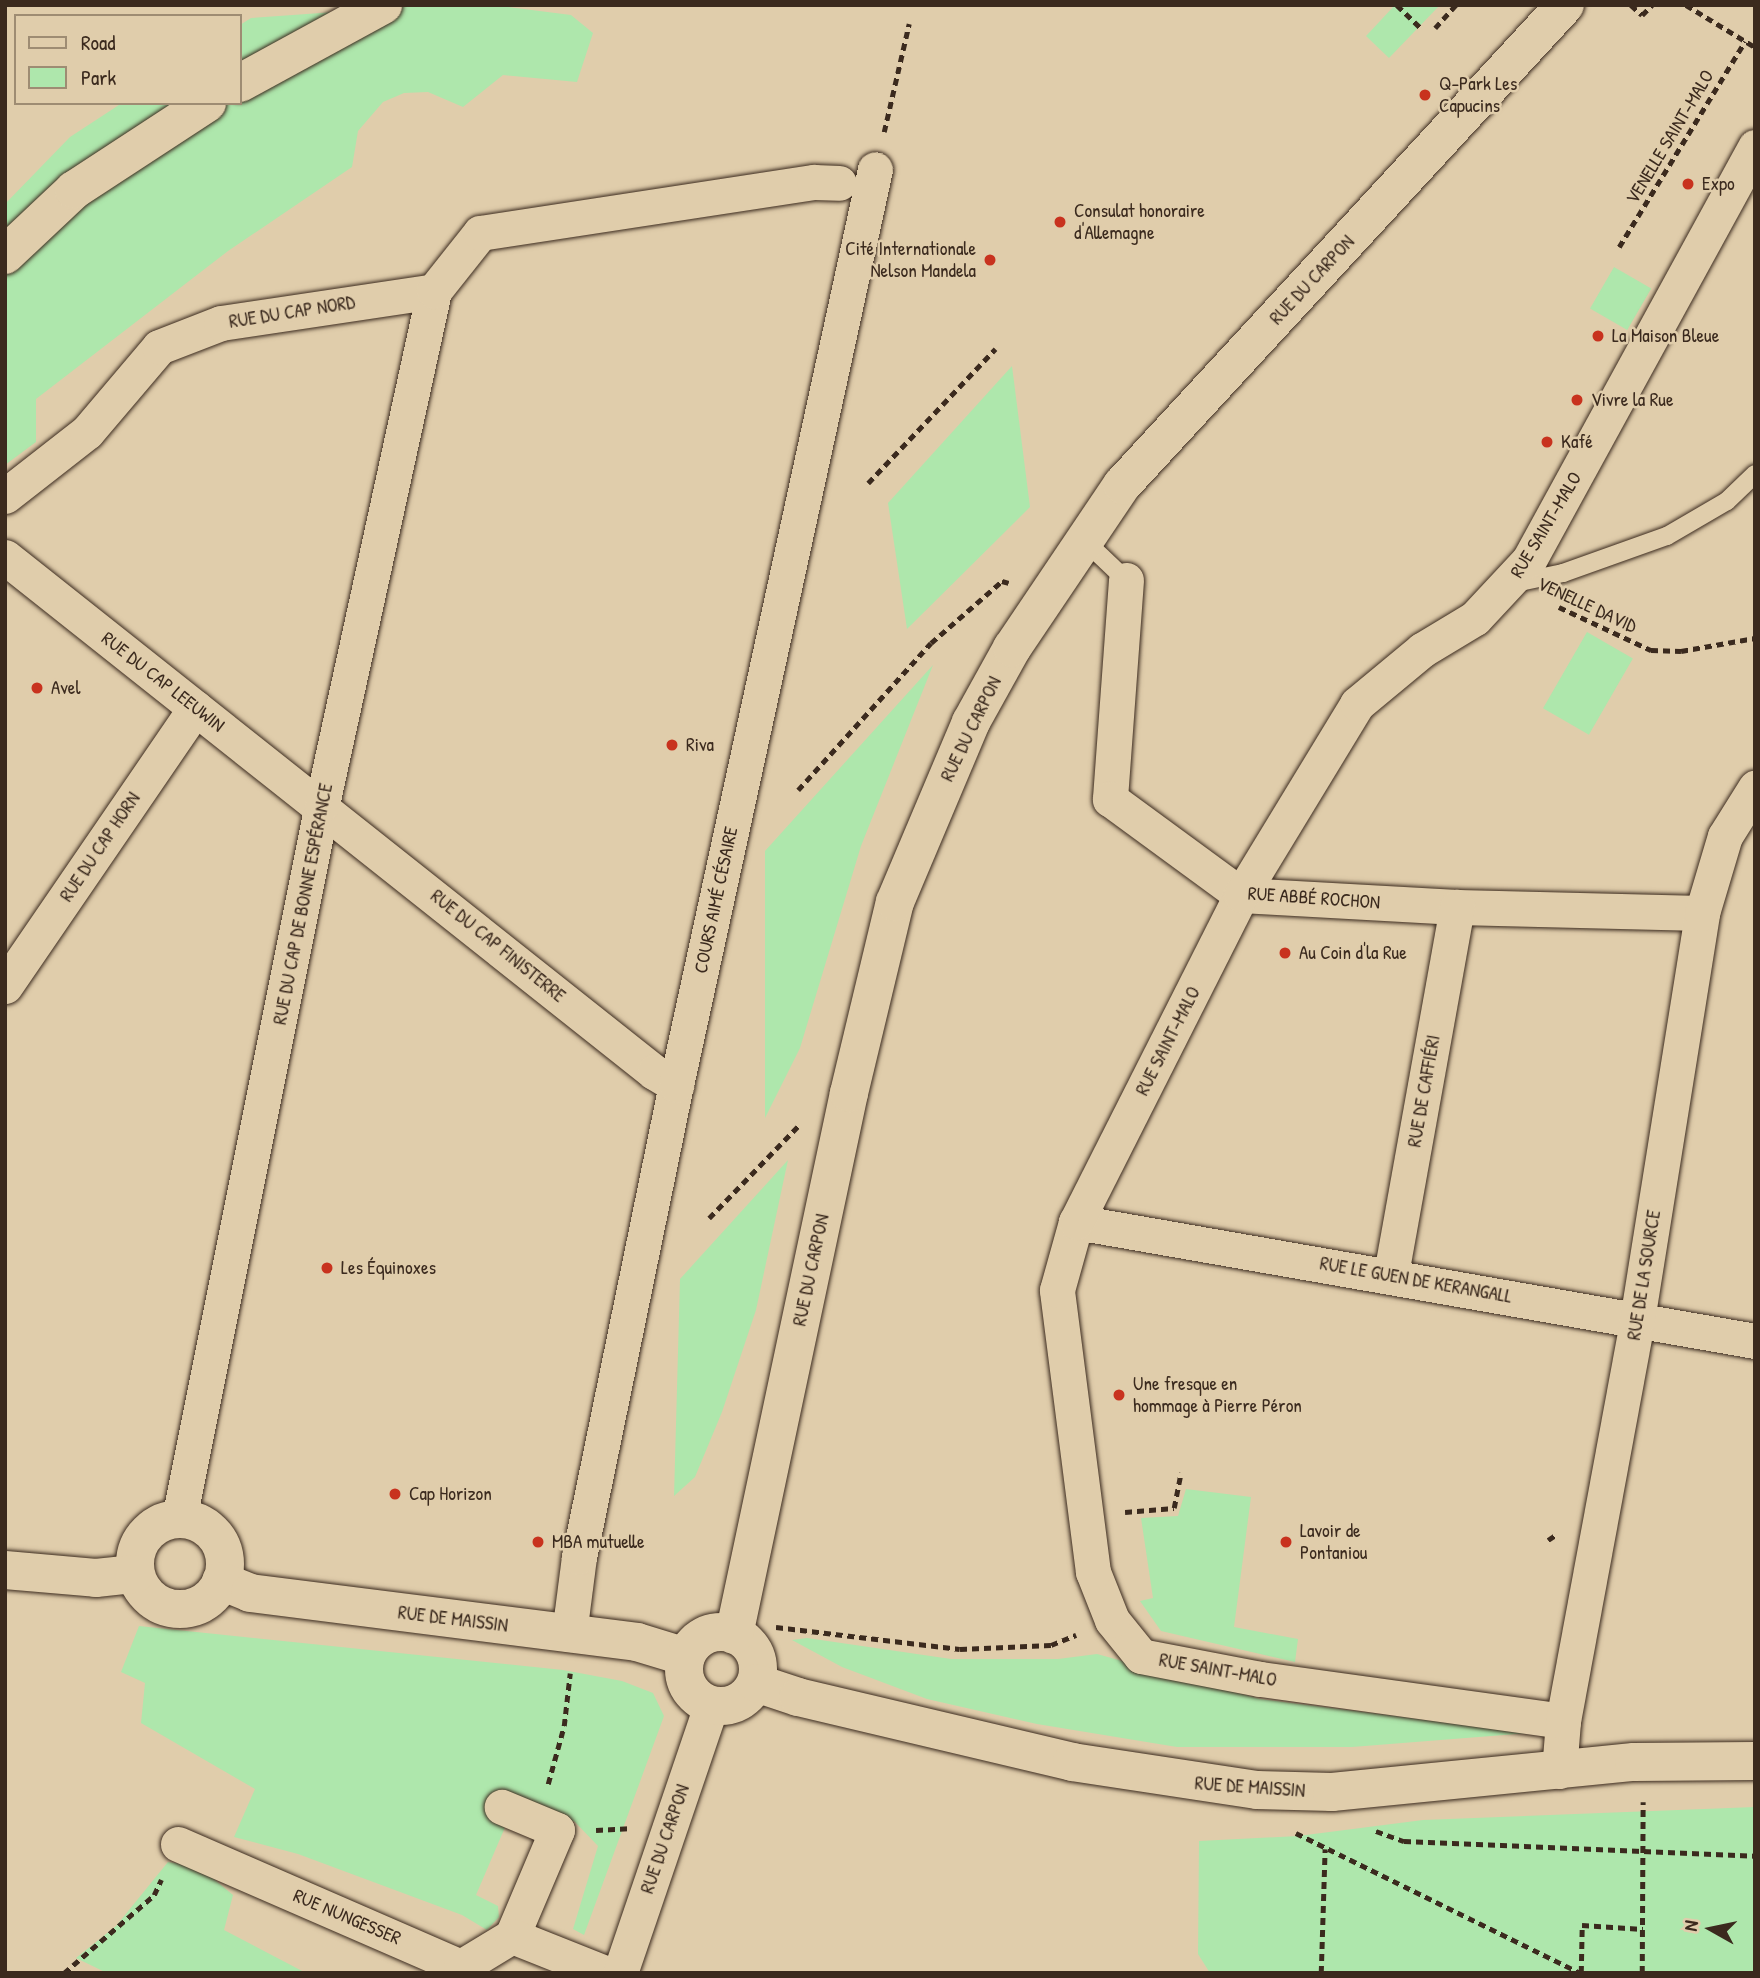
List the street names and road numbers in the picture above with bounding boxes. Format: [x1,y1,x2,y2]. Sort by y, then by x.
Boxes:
street label: VENELLE SAINT-MALO [1621,66,1719,208]
street label: RUE DU CARPON [1265,231,1359,329]
street label: RUE DU CAP NORD [227,291,357,333]
street label: RUE SAINT-MALO [1506,468,1586,582]
street label: VENELLE DAVID [1534,572,1640,638]
street label: RUE DU CAP LEEUWIN [97,627,229,737]
street label: RUE DU CARPON [936,673,1006,785]
street label: RUE DU CAP DE BONNE ESPÉRANCE [268,781,338,1027]
street label: RUE DU CAP HORN [55,788,145,906]
street label: COURS AIMÉ CÉSAIRE [689,825,743,975]
street label: RUE ABBÉ ROCHON [1247,882,1381,914]
street label: RUE DU CAP FINISTERRE [426,885,570,1007]
street label: RUE SAINT-MALO [1131,983,1205,1099]
street label: RUE DE CAFFIÉRI [1403,1033,1445,1149]
street label: RUE DE LA SOURCE [1622,1208,1666,1342]
street label: RUE DU CARPON [788,1212,834,1328]
street label: RUE LE GUEN DE KERANGALL [1318,1252,1514,1308]
street label: RUE DE MAISSIN [397,1601,509,1637]
street label: RUE SAINT-MALO [1157,1648,1279,1692]
street label: RUE DE MAISSIN [1194,1772,1306,1802]
street label: RUE DU CARPON [636,1781,694,1897]
street label: RUE NUNGESSER [290,1884,404,1950]

